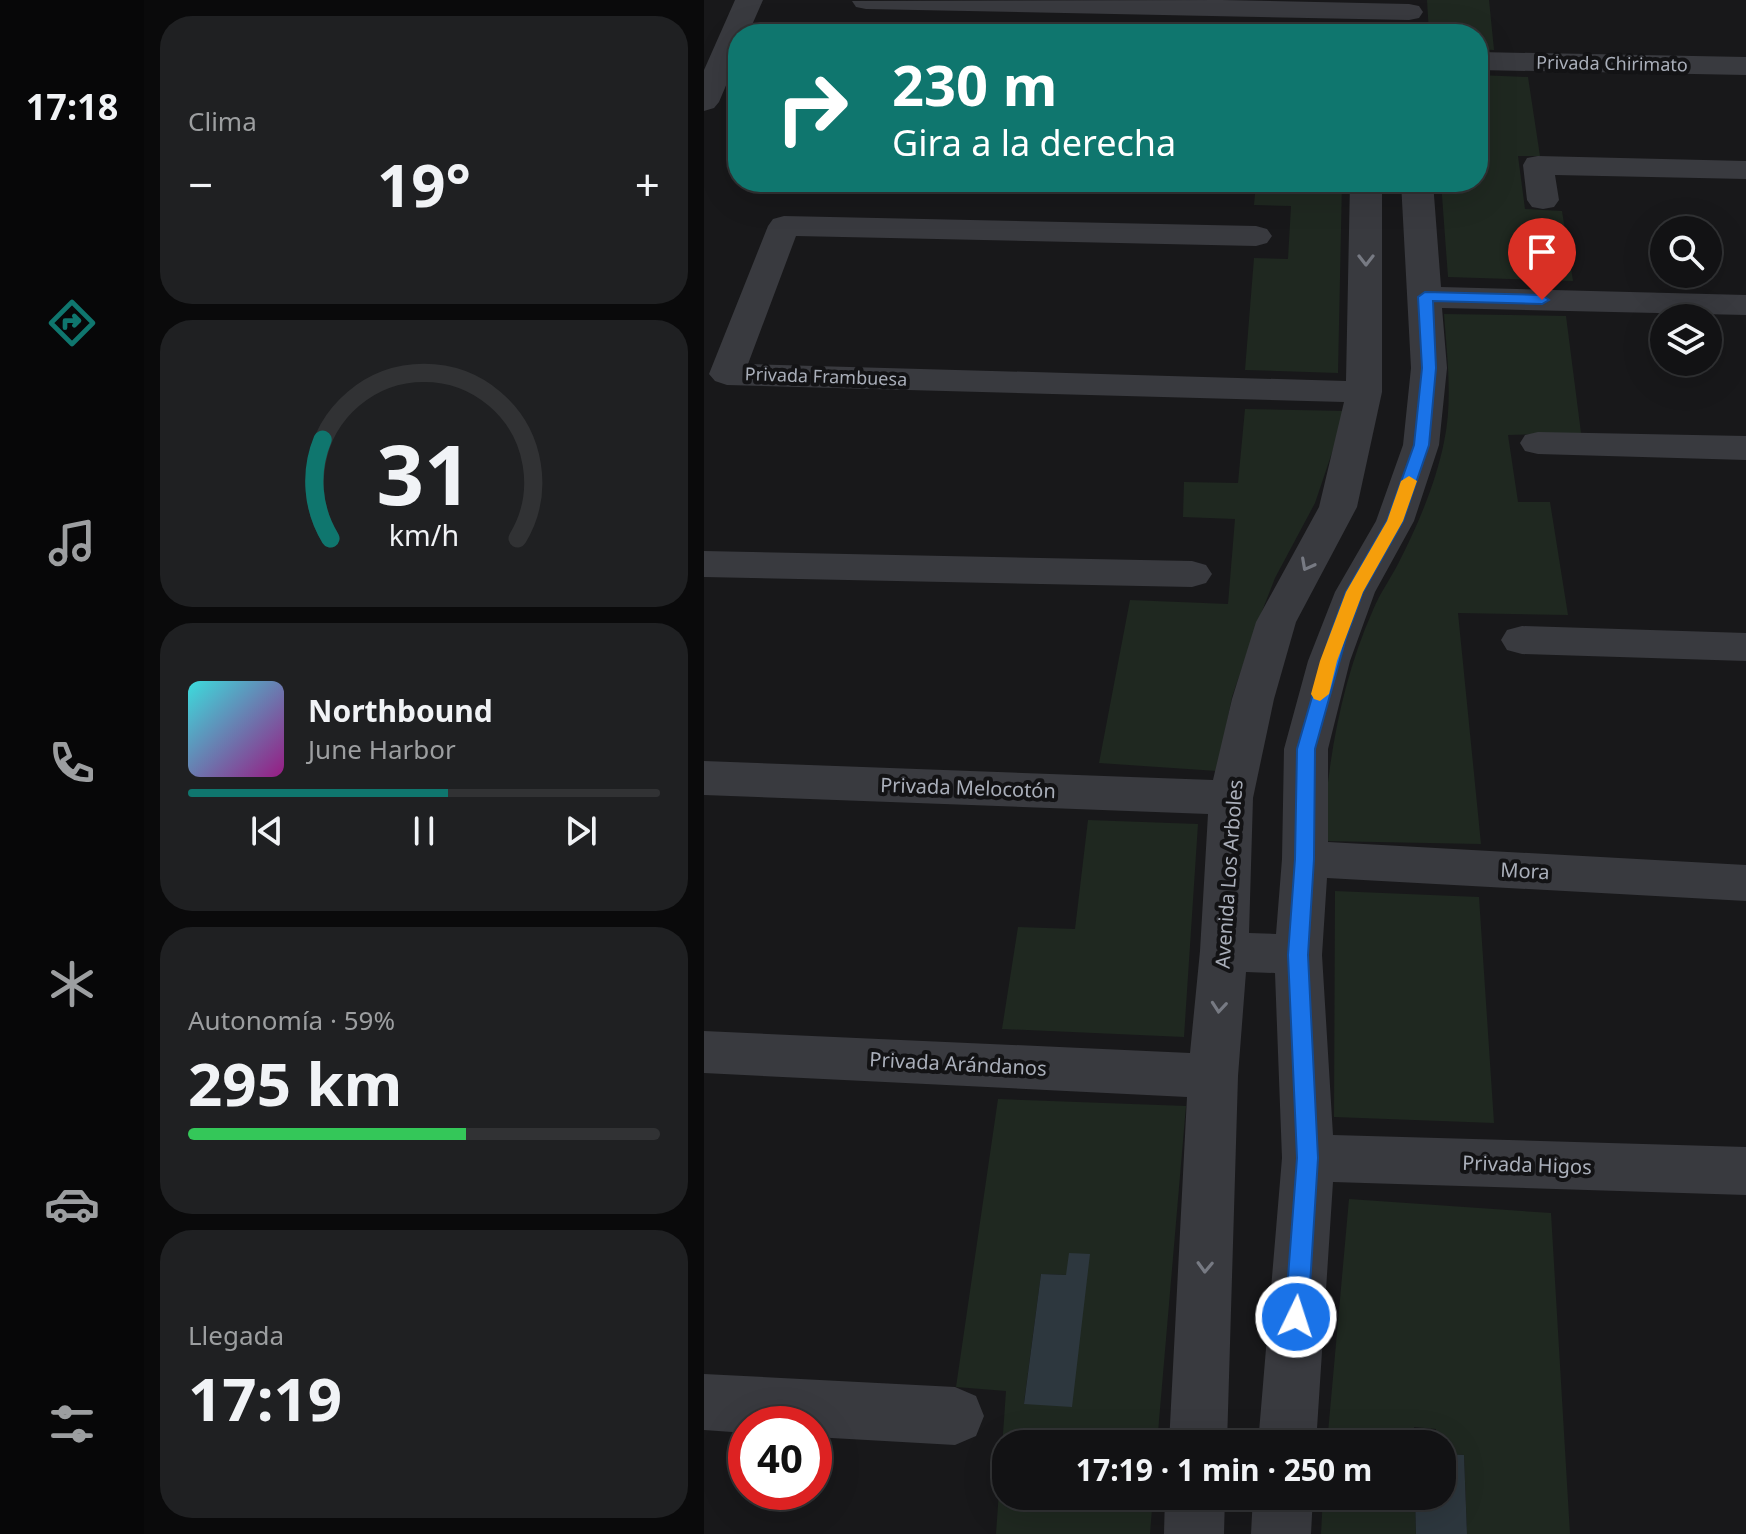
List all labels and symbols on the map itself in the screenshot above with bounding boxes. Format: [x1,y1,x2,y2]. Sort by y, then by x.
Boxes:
street label: Privada Chirimato [1536,50,1688,76]
pin [1508,218,1576,300]
one-way arrow [1357,254,1375,267]
street label: Privada Frambuesa [744,361,908,391]
one-way arrow [1301,557,1316,572]
street label: Privada Melocotón [880,771,1056,804]
street label: Avenida Los Arboles [1208,779,1249,969]
street label: Mora [1500,856,1550,885]
one-way arrow [1211,1001,1228,1014]
street label: Privada Arándanos [869,1045,1047,1082]
street label: Privada Higos [1462,1149,1592,1180]
one-way arrow [1197,1261,1214,1274]
position arrow [1254,1275,1338,1359]
speed limit sign: 40 [728,1406,832,1510]

